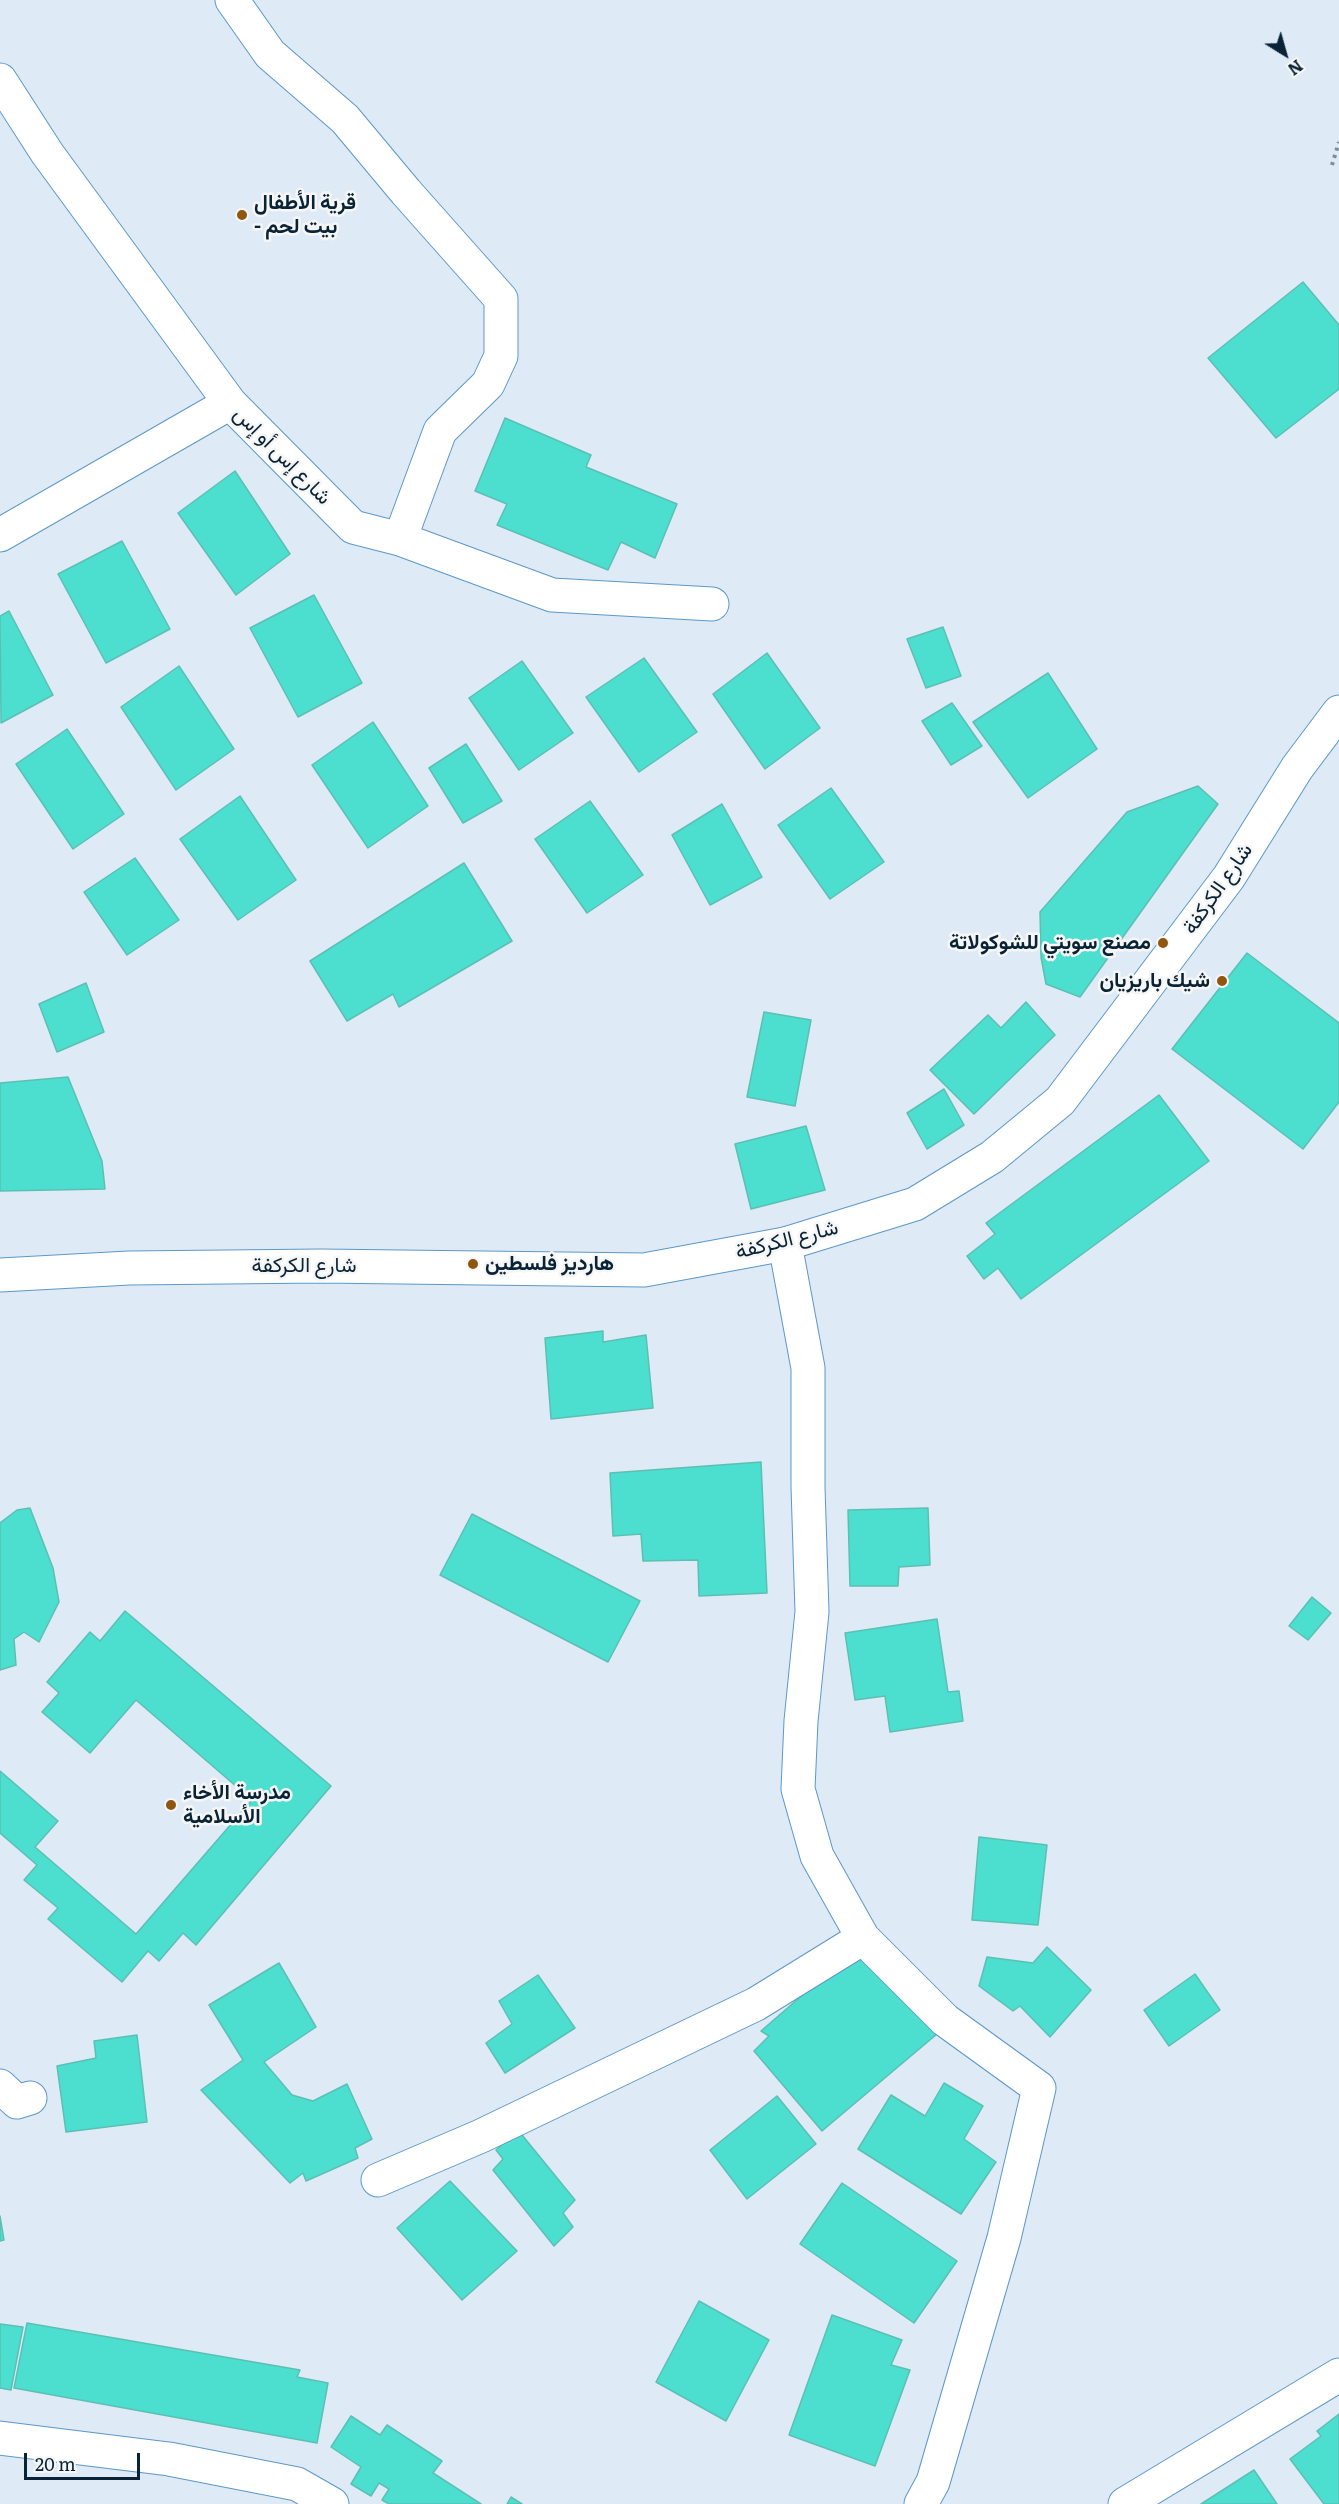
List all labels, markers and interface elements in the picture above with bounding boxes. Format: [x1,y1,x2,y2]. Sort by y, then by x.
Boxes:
north arrow [1255,24,1315,84]
text: N [1283,55,1308,82]
place label: قرية الأطفال - بيت لحم [254,190,356,240]
marker: قرية الأطفال - بيت لحم [235,208,249,222]
street label: شارع إس أو إس [228,402,336,510]
street label: شارع الكركفة [1178,839,1258,939]
place label: مصنع سويتي للشوكولاتة [949,930,1151,956]
marker: مصنع سويتي للشوكولاتة [1156,936,1170,950]
place label: شيك باريزيان [1099,968,1210,994]
marker: شيك باريزيان [1215,974,1229,988]
street label: شارع الكركفة [733,1215,841,1265]
place label: هارديز فلسطين [485,1251,614,1277]
street label: شارع الكركفة [252,1253,356,1279]
marker: هارديز فلسطين [466,1257,480,1271]
place label: مدرسة الأخاء الأسلامية [183,1780,291,1830]
marker: مدرسة الأخاء الأسلامية [164,1798,178,1812]
scale bar [27,2441,142,2479]
text: 20 m [35,2450,76,2477]

